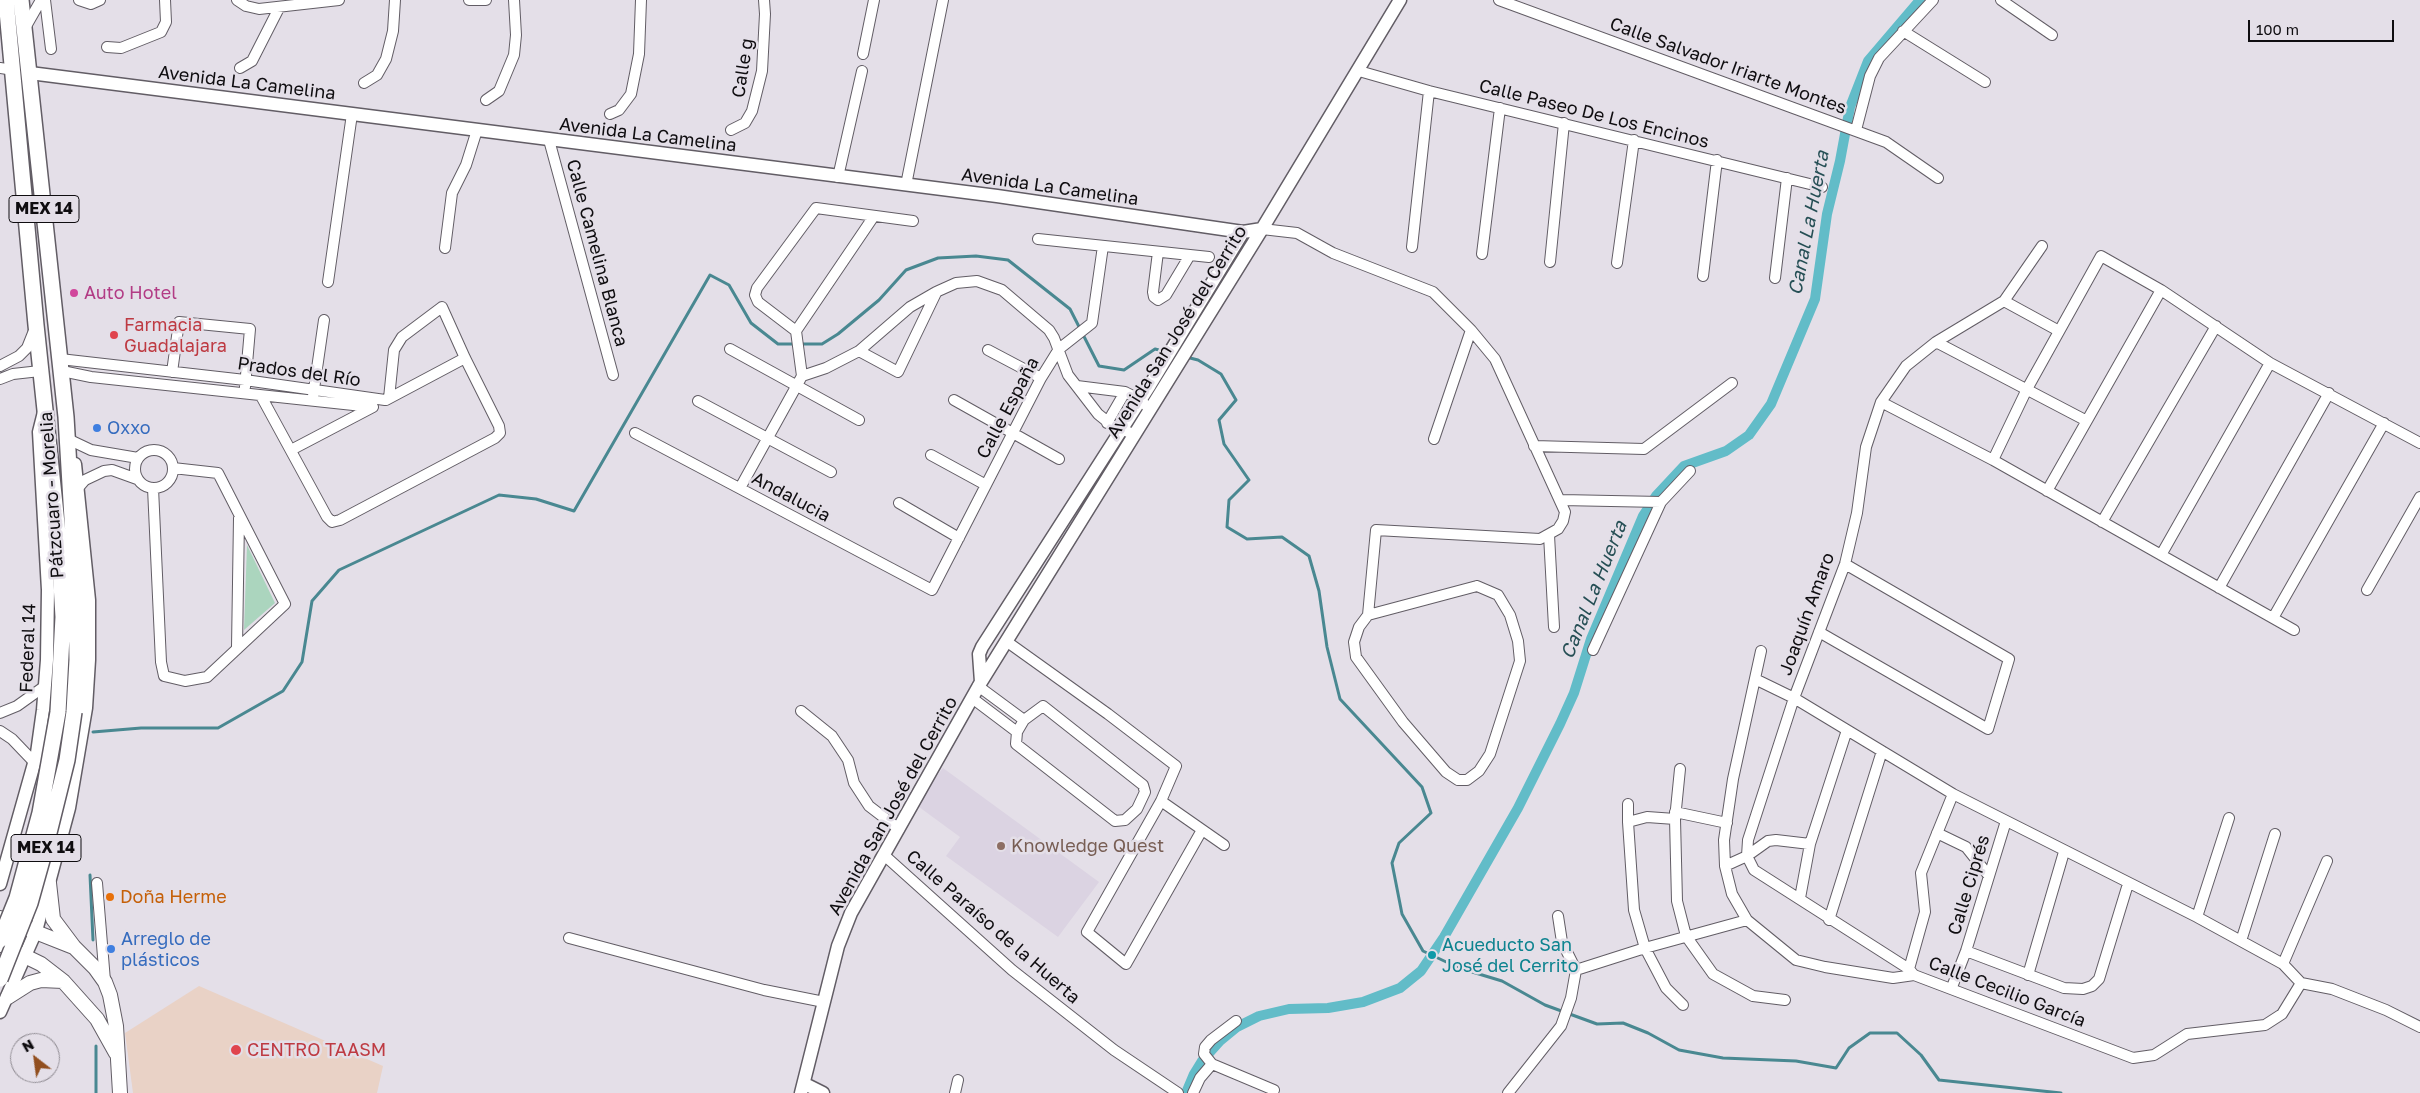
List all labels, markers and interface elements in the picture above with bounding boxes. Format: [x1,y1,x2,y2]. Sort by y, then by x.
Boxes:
scale bar [2250,10,2396,42]
street label: Calle Salvador Iriarte Montes [1607,13,1849,119]
text: 100 m [2256,20,2299,38]
street label: Calle g [728,37,758,99]
street label: Avenida La Camelina [157,61,337,105]
street label: Calle Paseo De Los Encinos [1477,75,1711,153]
street label: Avenida La Camelina [558,113,738,157]
water label: Canal La Huerta [1784,149,1834,297]
street label: Calle Camelina Blanca [562,157,632,349]
street label: Avenida La Camelina [960,164,1140,210]
road number: MEX 14 [9,195,79,222]
street label: Avenida San José del Cerrito [1102,222,1252,442]
place label: Auto Hotel [84,282,177,304]
marker: Auto Hotel [68,287,80,299]
place label: Farmacia Guadalajara [124,314,227,356]
marker: Farmacia Guadalajara [108,329,120,341]
street label: Prados del Río [236,353,362,391]
street label: Calle España [972,354,1044,462]
street label: Pátzcuaro - Morelia [35,411,69,579]
place label: Oxxo [107,417,151,439]
marker: Oxxo [91,422,103,434]
street label: Andalucia [748,467,834,527]
water label: Canal La Huerta [1556,518,1632,662]
street label: Joaquín Amaro [1775,550,1839,678]
street label: Federal 14 [16,603,40,693]
street label: Avenida San José del Cerrito [824,693,962,919]
street label: Calle Ciprés [1944,832,1994,938]
road number: MEX 14 [11,834,81,861]
place label: Knowledge Quest [1011,835,1164,857]
marker: Knowledge Quest [995,840,1007,852]
street label: Calle Paraíso de la Huerta [902,846,1084,1008]
place label: Doña Herme [120,886,227,908]
marker: Doña Herme [104,891,116,903]
place label: Arreglo de plásticos [121,928,211,971]
place label: Acueducto San José del Cerrito [1442,934,1579,976]
marker: Arreglo de plásticos [105,943,117,955]
marker: Acueducto San José del Cerrito [1426,949,1438,961]
street label: Calle Cecilio García [1925,952,2089,1032]
north arrow [10,1033,60,1083]
text: N [19,1035,37,1055]
place label: CENTRO TAASM [247,1039,386,1061]
marker: CENTRO TAASM [229,1043,243,1057]

